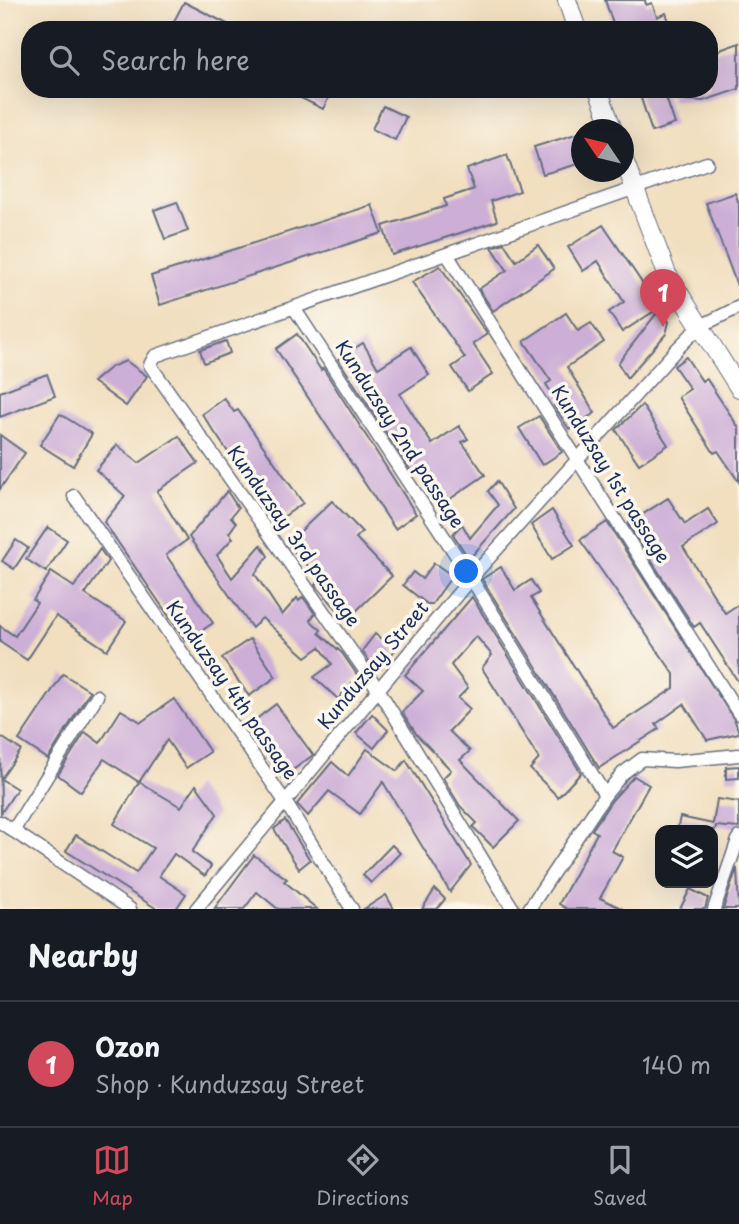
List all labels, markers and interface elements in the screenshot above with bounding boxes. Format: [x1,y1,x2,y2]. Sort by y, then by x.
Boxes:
search box [21,21,718,98]
text: Search here [101,40,250,79]
icon: search [45,41,83,79]
north arrow [571,119,634,182]
pin: 1 [640,269,686,327]
street label: Kunduzsay 2nd passage [329,334,472,533]
street label: Kunduzsay 1st passage [546,379,678,568]
street label: Kunduzsay 3rd passage [222,439,368,632]
your location [449,554,483,588]
street label: Kunduzsay 4th passage [160,594,305,785]
street label: Kunduzsay Street [310,594,434,735]
map controls [655,825,718,888]
button: layers [655,825,718,888]
text: Nearby [28,932,138,977]
text: Ozon [95,1027,160,1066]
text: 1 [46,1047,57,1082]
text: 140 m [642,1047,711,1082]
text: Shop · Kunduzsay Street [95,1066,364,1101]
tab: Map [92,1141,133,1211]
tab: Directions [317,1141,409,1211]
tab: Saved [593,1141,647,1211]

